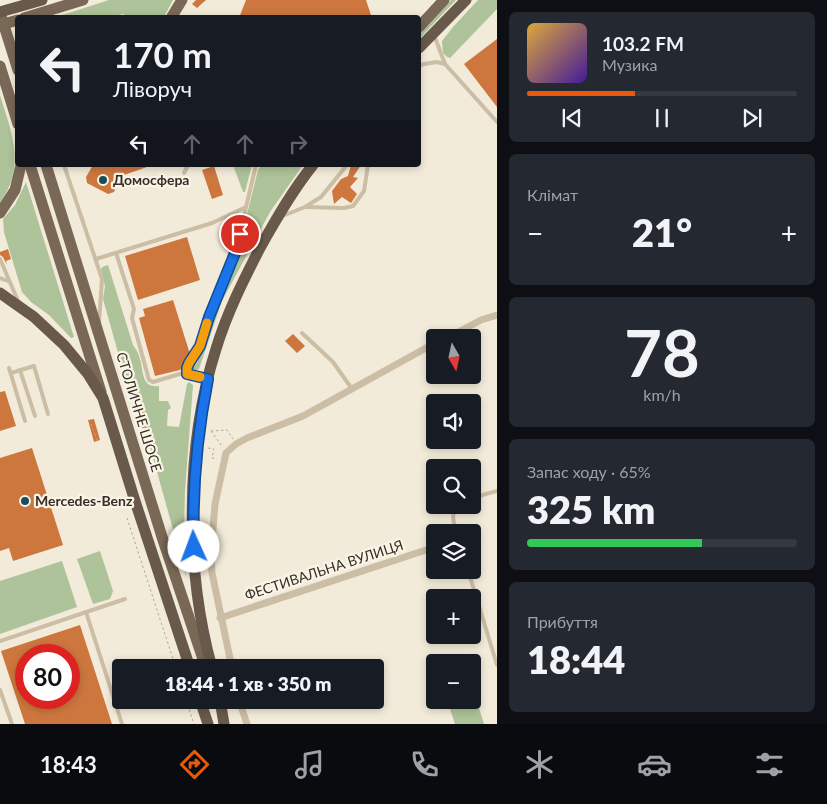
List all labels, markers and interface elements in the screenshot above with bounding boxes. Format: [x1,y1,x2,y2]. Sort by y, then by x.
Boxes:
text: 103.2 FM [602,32,684,55]
text: 170 m [113,33,212,75]
icon: left [30,35,95,100]
text: Музика [602,55,658,74]
text: Ліворуч [113,75,192,102]
icon: previous [558,104,586,132]
icon: pause [648,104,676,132]
icon: next [738,104,766,132]
icon: left [125,130,153,158]
icon: ahead [178,130,206,158]
icon: ahead [231,130,259,158]
icon: right [284,130,312,158]
place label: Домосфера [113,171,189,188]
marker: Домосфера [97,174,109,186]
text: Клімат [527,185,578,204]
text: 21° [632,209,692,255]
pin [219,213,261,255]
text: − [527,216,543,250]
text: + [781,216,797,250]
icon: arrive [226,220,254,248]
text: 78 [624,313,700,391]
north arrow [426,329,481,384]
map controls [426,329,481,709]
street label: СТОЛИЧНЕ ШОСЕ [113,350,166,474]
text: km/h [643,385,681,404]
button: sound [426,394,481,449]
button: search [426,459,481,514]
text: Запас ходу · 65% [527,462,651,481]
text: 325 km [527,486,655,532]
place label: Mercedes-Benz [35,492,133,509]
marker: Mercedes-Benz [19,495,31,507]
position arrow [167,520,219,572]
button: layers [426,524,481,579]
street label: ФЕСТИВАЛЬНА ВУЛИЦЯ [242,536,405,603]
button: + [426,589,481,644]
text: Прибуття [527,612,598,631]
text: 18:44 [527,636,625,682]
speed limit sign: 80 [15,644,80,709]
button: − [426,654,481,709]
text: 18:44 · 1 хв · 350 m [165,672,331,695]
icon: directions [177,747,212,782]
icon: music [292,747,327,782]
icon: phone [407,747,442,782]
icon: climate [522,747,557,782]
icon: car [637,747,672,782]
icon: filters [752,747,787,782]
text: 18:43 [40,751,97,778]

